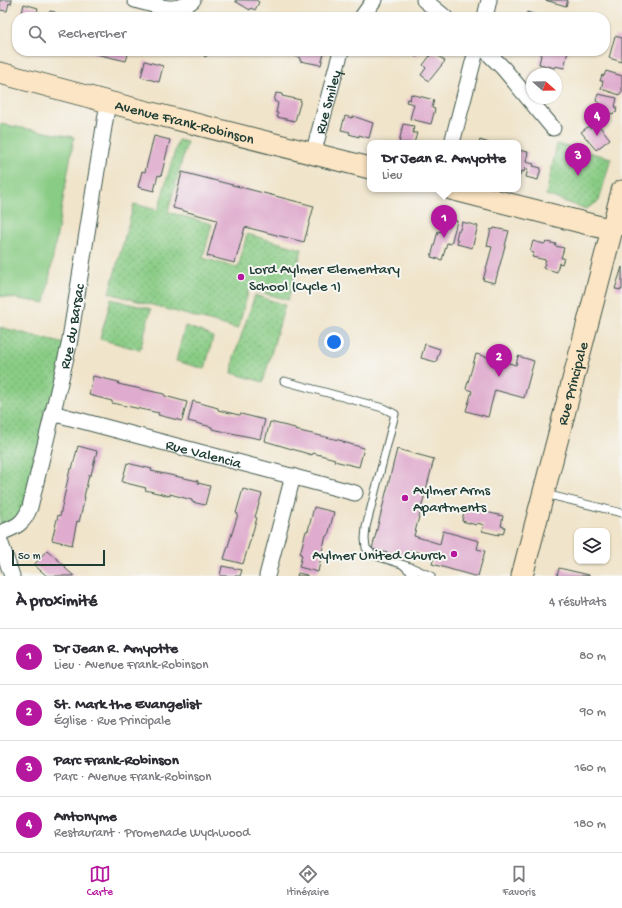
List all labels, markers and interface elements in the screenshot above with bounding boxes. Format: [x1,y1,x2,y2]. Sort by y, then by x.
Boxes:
search box [12,12,610,56]
icon: search [26,23,48,45]
text: Rechercher [58,25,126,43]
street label: Rue Smiley [312,68,347,136]
north arrow [526,68,562,104]
street label: Avenue Frank-Robinson [113,97,256,149]
pin: 4 [584,103,610,136]
popup [367,140,521,192]
pin: 3 [565,143,591,176]
text: Dr Jean R. Amyotte [382,150,506,168]
text: Lieu [382,168,402,183]
pin: 1 [431,205,457,238]
place label: Lord Aylmer Elementary School (Cycle 1) [249,261,400,296]
marker: Lord Aylmer Elementary School (Cycle 1) [236,272,246,282]
street label: Rue du Barsac [57,282,90,371]
your location [324,332,344,352]
street label: Rue Principale [555,340,593,427]
pin: 2 [486,344,512,377]
street label: Rue Valencia [163,436,244,474]
place label: Aylmer Arms Apartments [413,482,491,517]
marker: Aylmer Arms Apartments [400,493,410,503]
map controls [574,528,610,564]
button: layers [574,528,610,564]
place label: Aylmer United Church [312,547,446,565]
scale bar [12,548,105,567]
marker: Aylmer United Church [449,549,459,559]
text: 50 m [18,551,40,563]
text: À proximité [16,592,97,612]
text: 4 résultats [549,595,606,610]
text: Dr Jean R. Amyotte [54,640,178,658]
text: 1 [26,649,32,664]
text: 80 m [579,649,606,664]
text: Lieu · Avenue Frank-Robinson [54,658,208,673]
text: St. Mark the Evangelist [54,696,201,714]
text: 2 [26,705,32,720]
text: 90 m [580,705,606,720]
text: Église · Rue Principale [54,714,171,729]
text: Parc Frank-Robinson [54,752,179,770]
text: 3 [26,761,32,776]
text: 160 m [574,761,606,776]
text: Parc · Avenue Frank-Robinson [54,770,211,785]
text: Antonyme [54,808,117,826]
text: 4 [26,817,32,832]
text: 180 m [574,817,606,832]
text: Restaurant · Promenade Wychwood [54,826,250,841]
tab: Carte [87,863,113,899]
tab: Itinéraire [287,863,329,899]
tab: Favoris [503,863,535,899]

